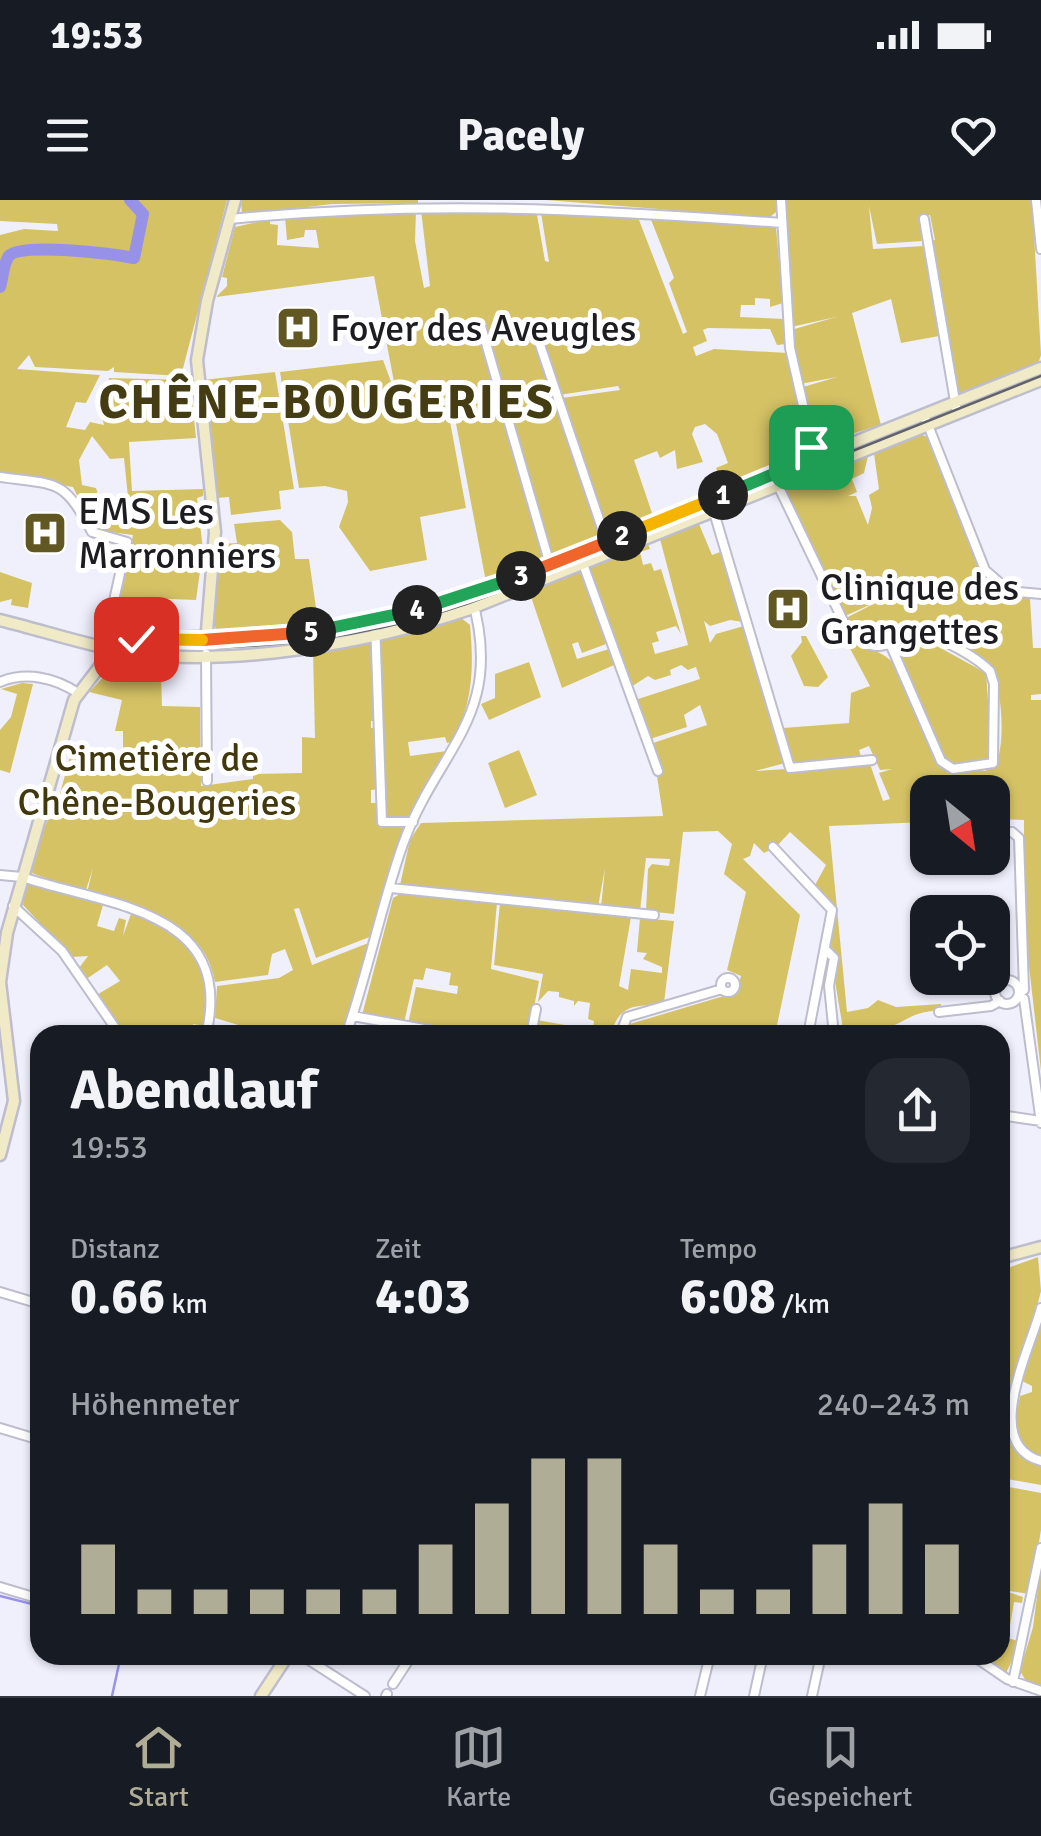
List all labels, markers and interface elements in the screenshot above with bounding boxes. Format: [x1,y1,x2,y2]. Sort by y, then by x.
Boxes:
text: 19:53 [50,12,143,59]
icon: menu [40,108,95,163]
text: Pacely [457,108,584,163]
icon: heart [946,108,1001,163]
hospital icon: Foyer des Aveugles [275,305,321,351]
place label: Foyer des Aveugles [330,305,636,352]
district label: CHÊNE-BOUGERIES [98,373,556,432]
pin [769,405,854,490]
icon: arrive [784,420,839,475]
pin: 1 [698,470,748,520]
text: 1 [715,478,731,512]
place label: EMS Les Marronniers [78,488,276,579]
hospital icon: EMS Les Marronniers [22,510,68,556]
pin: 2 [597,511,647,561]
text: 2 [614,519,630,553]
pin: 3 [496,551,546,601]
text: 3 [513,559,529,593]
place label: Clinique des Grangettes [820,564,1019,655]
pin: 4 [392,585,442,635]
hospital icon: Clinique des Grangettes [765,586,811,632]
text: 4 [409,593,425,627]
pin [94,597,179,682]
pin: 5 [286,607,336,657]
icon: check [109,612,164,667]
text: 5 [303,615,319,649]
park label: Cimetière de Chêne-Bougeries [18,735,296,826]
north arrow [910,775,1010,875]
map controls [910,775,1010,995]
button: locate [910,895,1010,995]
text: Abendlauf [70,1056,317,1124]
button: share [865,1058,970,1163]
text: 19:53 [70,1128,148,1167]
text: Distanz [70,1232,160,1266]
text: Zeit [375,1232,421,1266]
text: Tempo [680,1232,757,1266]
text: 0.66 [70,1266,165,1328]
text: 4:03 [375,1266,471,1328]
text: 6:08 [680,1266,776,1328]
text: km [165,1287,208,1321]
text: /km [776,1287,830,1321]
text: Höhenmeter [70,1385,239,1424]
text: 240–243 m [817,1385,970,1424]
tab: Start [129,1720,189,1814]
tab: Karte [446,1720,511,1814]
tab: Gespeichert [769,1720,912,1814]

